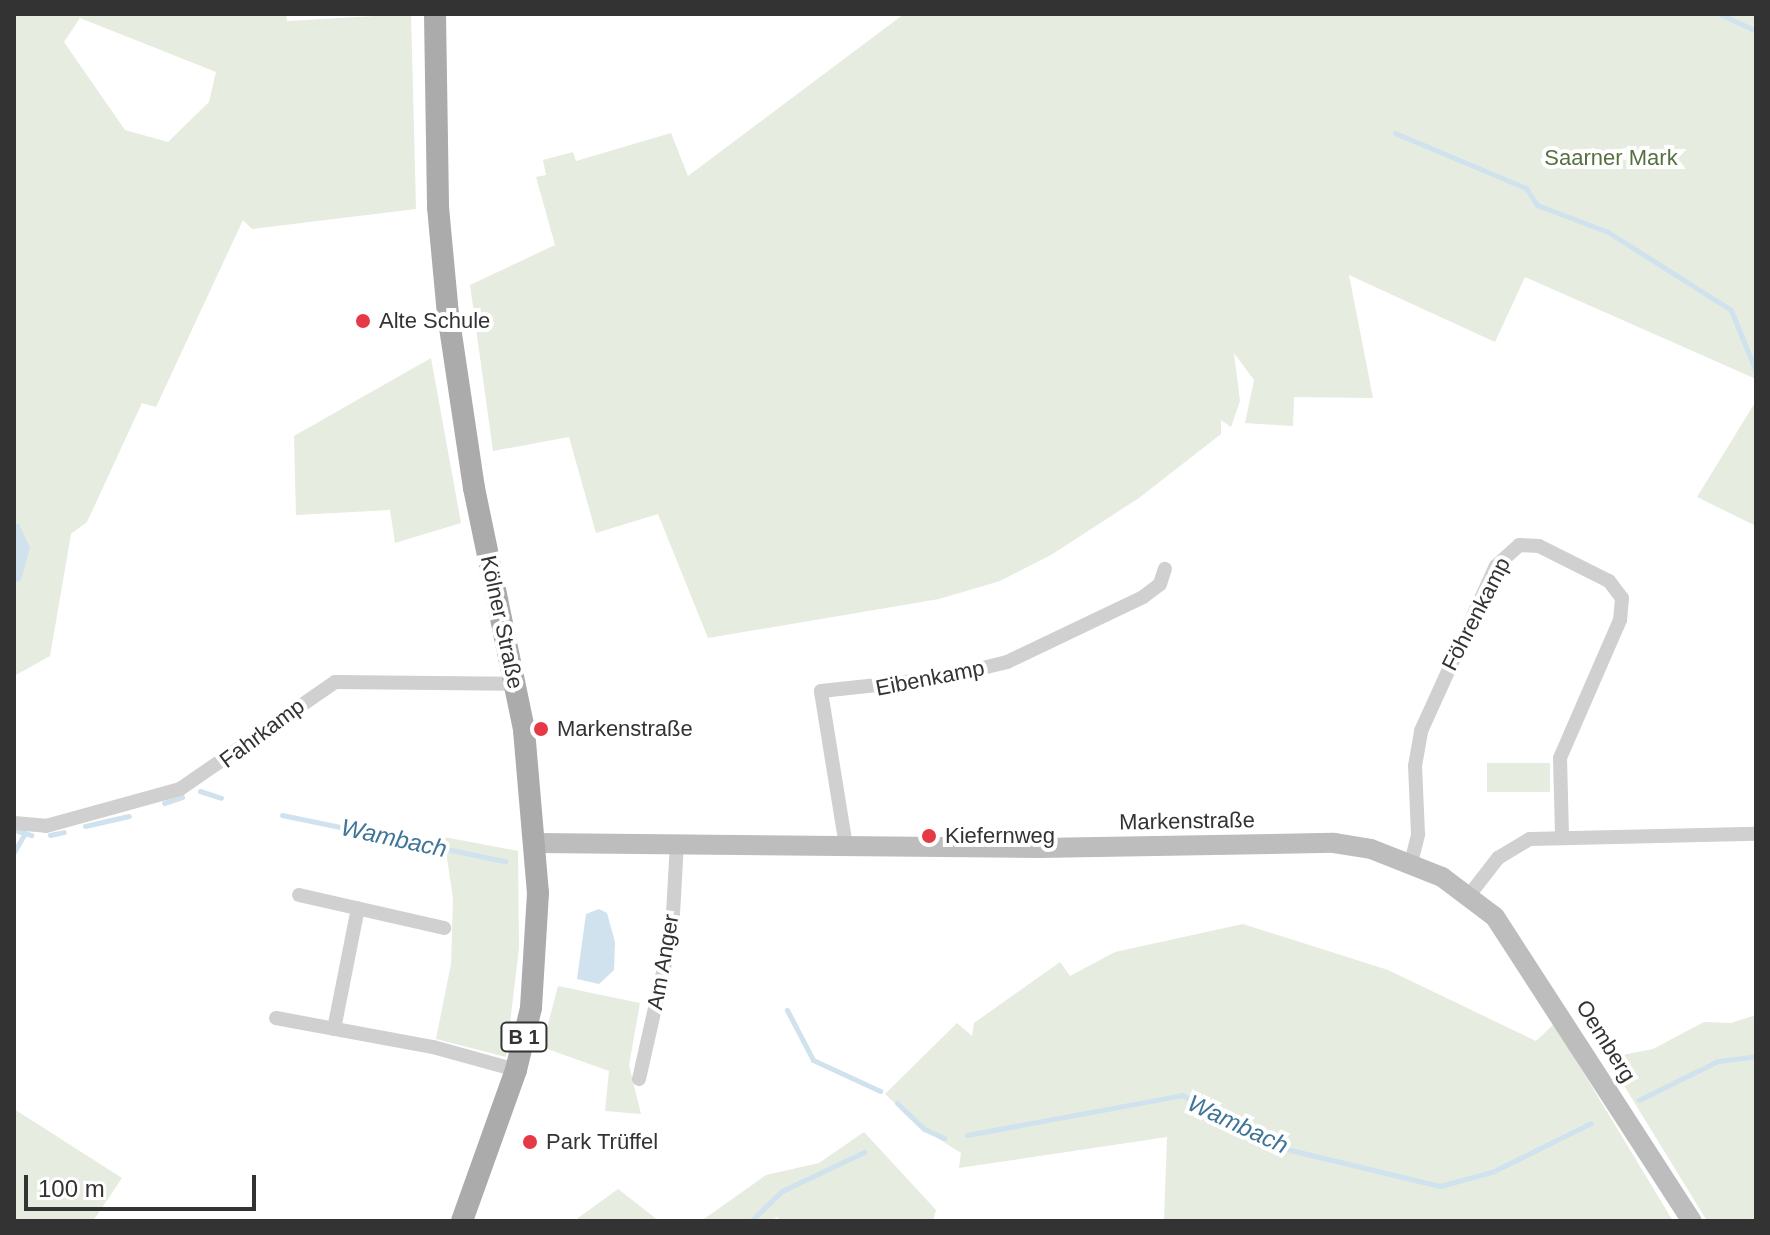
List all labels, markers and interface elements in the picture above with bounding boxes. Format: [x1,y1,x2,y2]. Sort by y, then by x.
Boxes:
park label: Saarner Mark [1544,145,1678,171]
place label: Alte Schule [379,308,490,334]
marker: Alte Schule [354,312,372,330]
street label: Kölner Straße [475,553,529,691]
street label: Föhrenkamp [1436,553,1516,675]
street label: Eibenkamp [873,655,987,701]
street label: Fahrkamp [215,693,309,773]
place label: Markenstraße [557,716,693,742]
marker: Markenstraße [532,720,550,738]
street label: Markenstraße [1119,807,1255,835]
water label: Wambach [338,813,450,863]
place label: Kiefernweg [945,823,1055,849]
marker: Kiefernweg [920,827,938,845]
street label: Am Anger [642,912,684,1012]
street label: Oemberg [1571,995,1641,1087]
road number: B 1 [500,1021,548,1053]
water label: Wambach [1183,1088,1293,1160]
place label: Park Trüffel [546,1129,658,1155]
marker: Park Trüffel [521,1133,539,1151]
scale bar [28,1159,260,1209]
text: 100 m [38,1175,105,1202]

